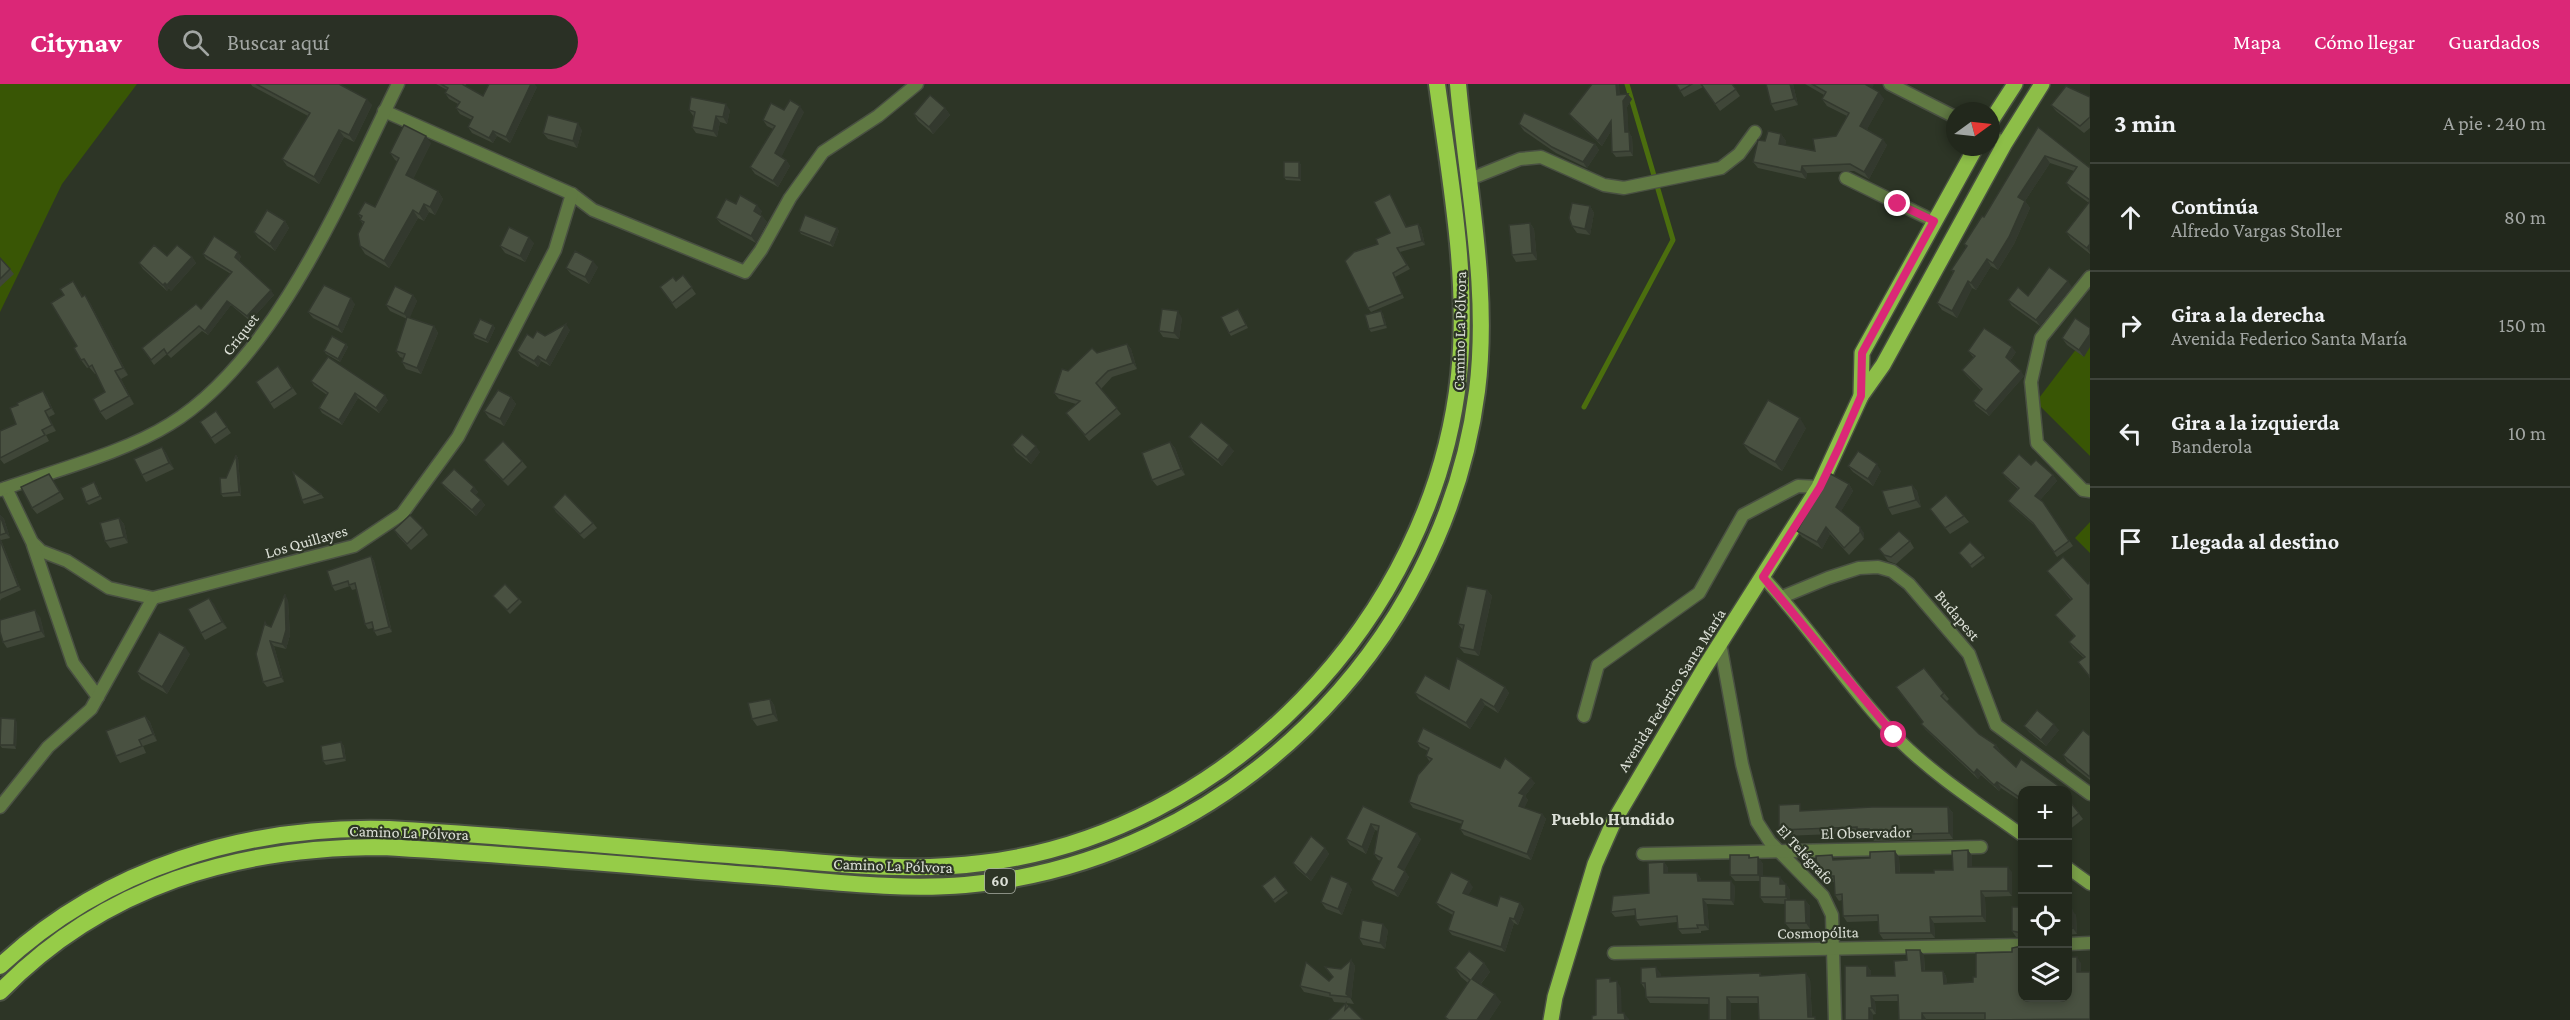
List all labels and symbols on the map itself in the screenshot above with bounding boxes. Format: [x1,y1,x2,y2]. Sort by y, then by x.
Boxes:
north arrow [1946,102,2000,156]
route end [1884,190,1910,216]
street label: Camino La Pólvora [1450,271,1469,391]
street label: Criquet [219,309,263,359]
street label: Los Quillayes [263,522,350,562]
street label: Budapest [1931,587,1984,645]
street label: Avenida Federico Santa María [1614,605,1729,775]
route start [1880,721,1906,747]
district label: Pueblo Hundido [1551,809,1675,829]
street label: El Telégrafo [1773,821,1838,888]
street label: Camino La Pólvora [349,822,470,843]
street label: El Observador [1821,823,1912,842]
street label: Camino La Pólvora [833,855,954,876]
road number: 60 [985,869,1015,893]
street label: Cosmopólita [1777,923,1860,943]

